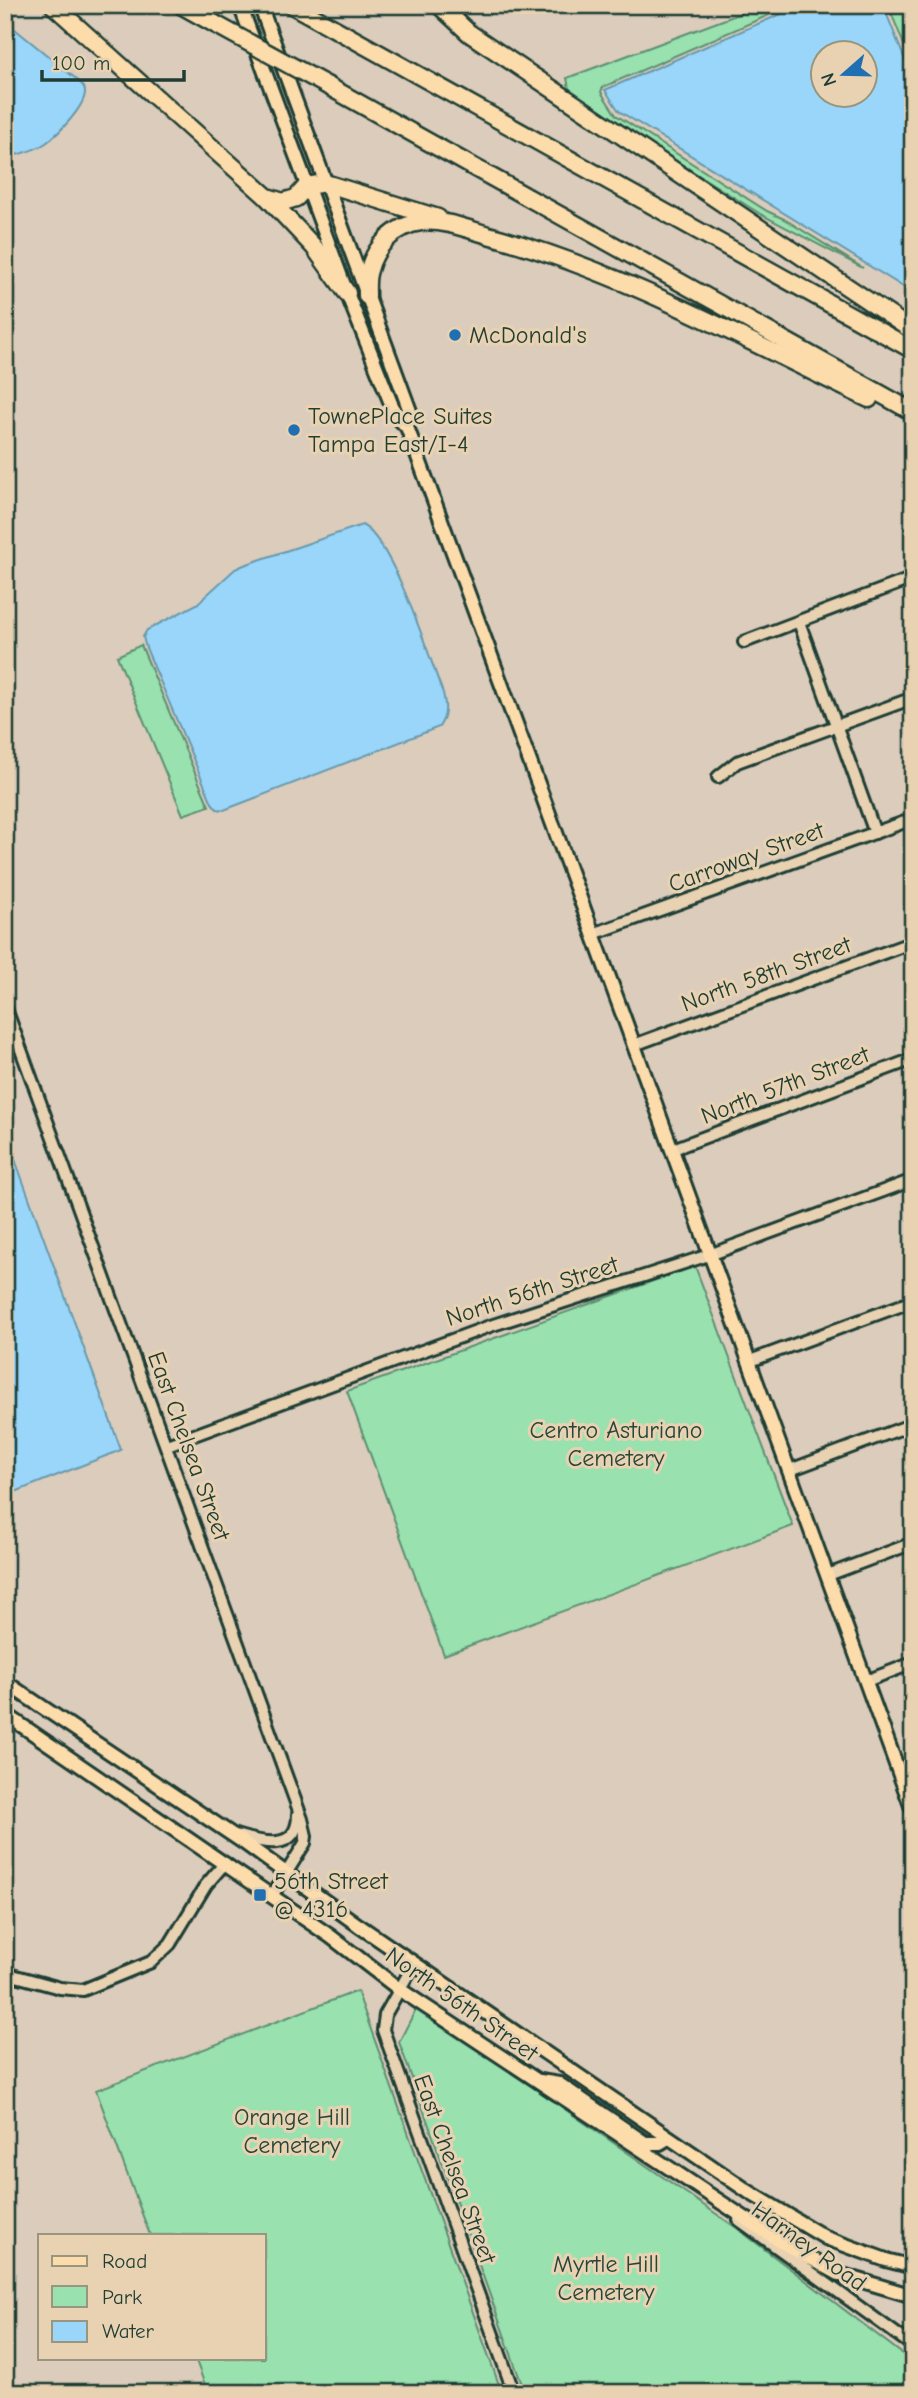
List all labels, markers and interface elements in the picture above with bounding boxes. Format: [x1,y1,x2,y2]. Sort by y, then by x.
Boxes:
scale bar [42,38,184,82]
north arrow [810,38,880,108]
text: 100 m [52,51,110,75]
text: N [817,70,841,89]
place label: McDonald's [469,321,587,349]
marker: McDonald's [447,327,463,343]
place label: TownePlace Suites Tampa East/I-4 [308,402,492,458]
marker: TownePlace Suites Tampa East/I-4 [286,422,302,438]
street label: Carroway Street [664,816,829,898]
street label: North 58th Street [677,930,856,1018]
street label: North 57th Street [697,1040,874,1130]
street label: North 56th Street [442,1250,623,1332]
street label: East Chelsea Street [142,1348,237,1545]
park label: Centro Asturiano Cemetery [529,1416,703,1472]
place label: 56th Street @ 4316 [274,1867,389,1923]
marker: 56th Street @ 4316 [252,1887,268,1903]
street label: North 56th Street [380,1941,545,2068]
street label: East Chelsea Street [408,2071,503,2268]
park label: Orange Hill Cemetery [234,2103,350,2159]
street label: Harney Road [746,2195,872,2297]
legend [38,2234,266,2360]
text: Road [102,2249,147,2273]
park label: Myrtle Hill Cemetery [553,2250,659,2306]
text: Park [102,2285,142,2309]
text: Water [102,2319,155,2343]

